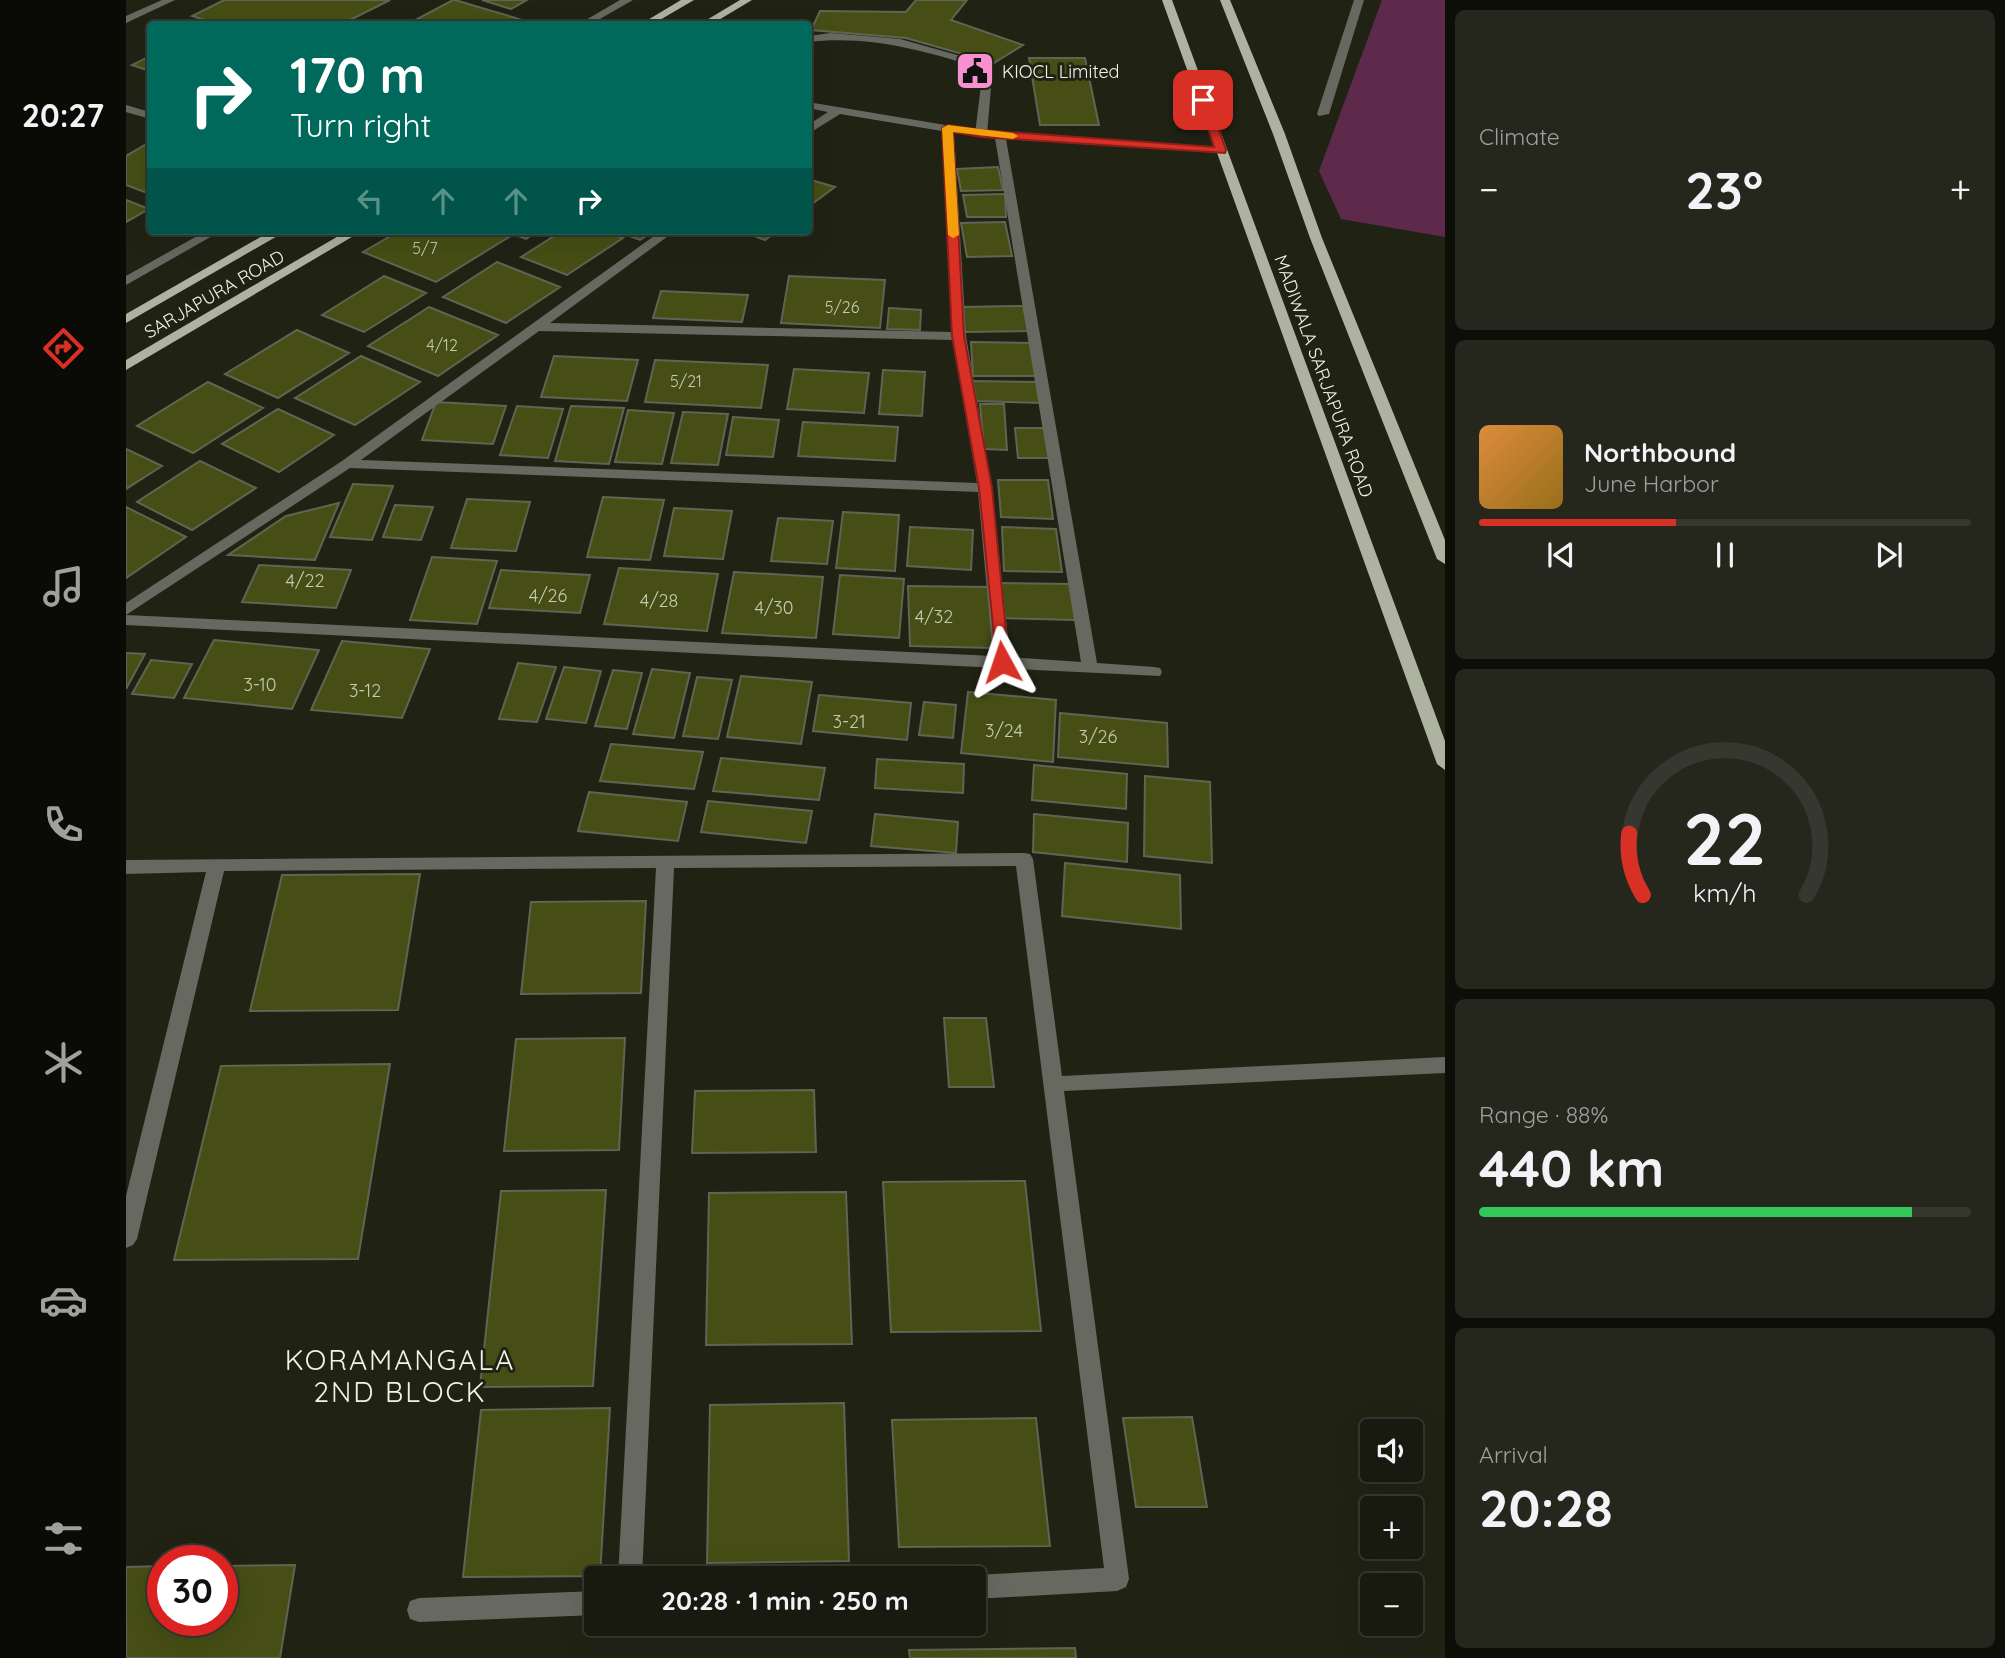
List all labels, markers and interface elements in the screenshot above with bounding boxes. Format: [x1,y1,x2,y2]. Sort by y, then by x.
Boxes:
text: 170 m [290,44,425,105]
icon: right [175,49,266,140]
public building icon: KIOCL Limited [954,50,996,92]
place label: KIOCL Limited [1002,60,1119,83]
pin [1173,70,1233,130]
icon: arrive [1184,81,1222,119]
text: 20:27 [22,95,104,135]
text: Turn right [290,105,431,145]
text: Climate [1479,122,1560,151]
text: 23° [1685,157,1763,222]
text: − [1479,165,1499,213]
text: + [1950,165,1971,213]
icon: left [351,182,389,220]
icon: ahead [424,182,462,220]
icon: ahead [497,182,535,220]
icon: right [570,182,608,220]
house number: 5/7 [412,238,438,258]
street label: SARJAPURA ROAD [140,245,288,343]
street label: MADIWALA SARJAPURA ROAD [1269,252,1379,501]
house number: 5/26 [825,297,860,317]
icon: directions [39,324,88,373]
house number: 4/12 [426,335,458,355]
house number: 5/21 [670,371,702,391]
text: Northbound [1584,436,1736,469]
text: June Harbor [1584,469,1719,498]
icon: previous [1542,536,1580,574]
icon: pause [1706,536,1744,574]
icon: next [1870,536,1908,574]
icon: music [39,562,88,611]
house number: 4/22 [286,569,324,592]
house number: 4/26 [529,584,568,607]
house number: 4/28 [640,589,678,612]
house number: 4/30 [754,596,794,619]
house number: 4/32 [915,605,953,628]
position arrow [965,625,1039,699]
house number: 3-10 [244,673,276,696]
house number: 3-12 [349,679,381,702]
house number: 3-21 [832,710,866,733]
house number: 3/24 [985,719,1023,742]
house number: 3/26 [1079,725,1118,748]
text: 22 [1684,792,1766,883]
icon: phone [39,800,88,849]
text: km/h [1693,877,1757,908]
icon: climate [39,1038,88,1087]
text: Range · 88% [1479,1100,1608,1129]
text: 440 km [1479,1135,1664,1200]
icon: car [39,1276,88,1325]
district label: KORAMANGALA 2ND BLOCK [285,1342,515,1409]
map controls [1360,1419,1423,1636]
button: sound [1360,1419,1423,1482]
text: Arrival [1479,1440,1548,1469]
text: 20:28 [1479,1475,1613,1540]
button: + [1360,1496,1423,1559]
icon: filters [39,1514,88,1563]
speed limit sign: 30 [147,1545,238,1636]
button: − [1360,1573,1423,1636]
text: 20:28 · 1 min · 250 m [661,1584,909,1617]

